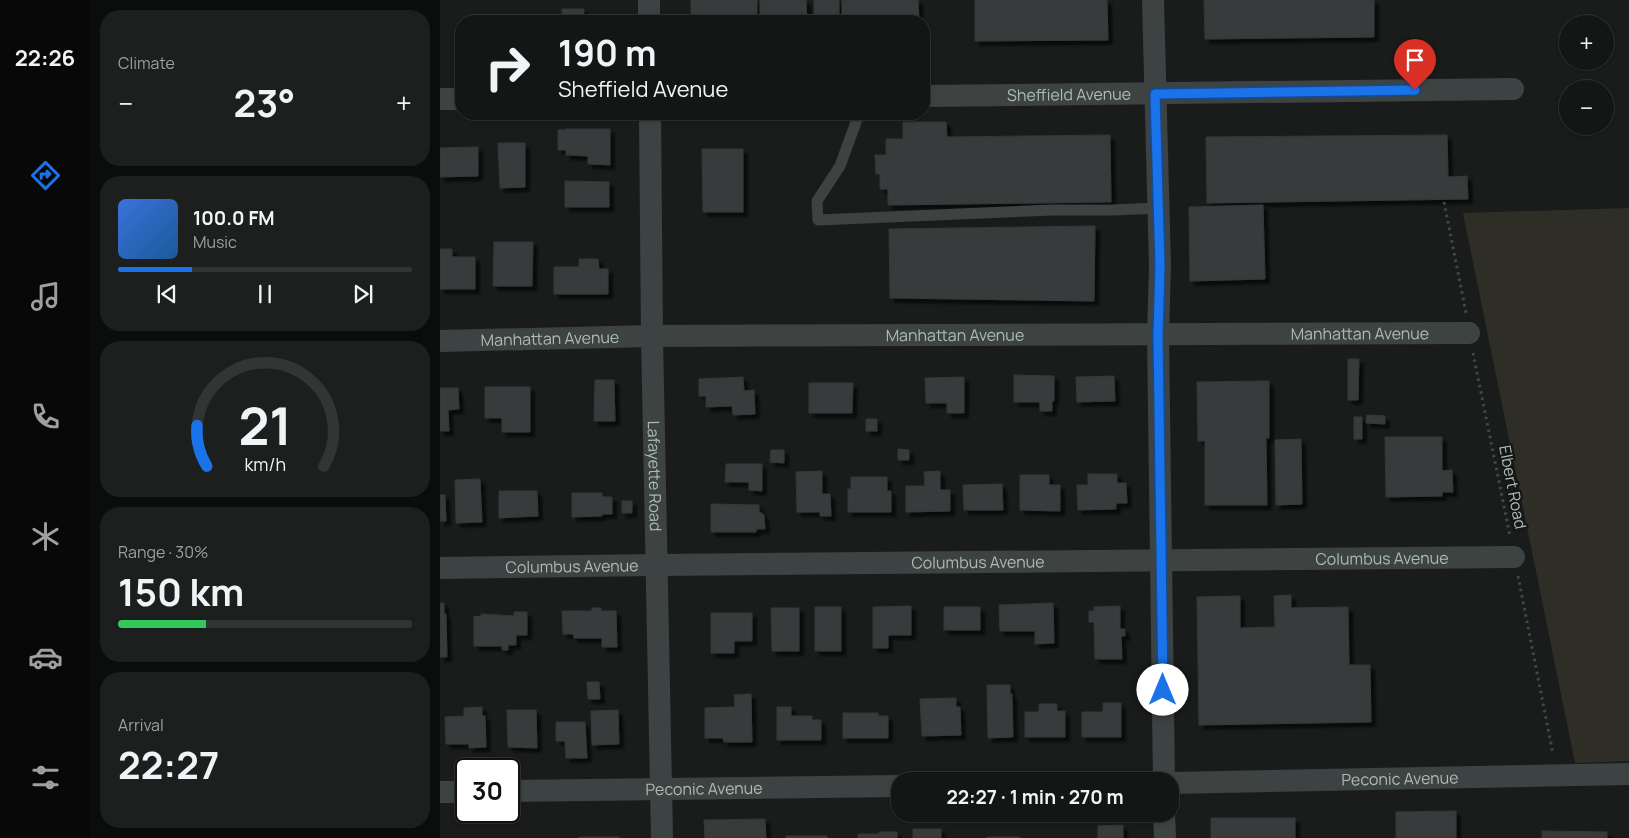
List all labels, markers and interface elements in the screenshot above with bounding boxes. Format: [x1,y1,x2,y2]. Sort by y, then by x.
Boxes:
map controls [1559,15,1614,135]
button: + [1559,15,1614,70]
text: 190 m [558,29,657,77]
icon: right [475,35,540,100]
pin [1394,39,1436,90]
text: 22:26 [15,43,75,73]
icon: arrive [1401,46,1429,74]
text: Climate [118,52,175,74]
text: Sheffield Avenue [558,74,728,104]
text: 23° [234,76,295,128]
button: − [1559,80,1614,135]
street label: Sheffield Avenue [1007,83,1131,106]
text: − [118,84,133,122]
text: + [396,84,412,122]
icon: directions [28,158,63,193]
text: 100.0 FM [193,205,275,231]
text: Music [193,231,237,253]
icon: music [28,279,63,314]
icon: previous [153,280,181,308]
icon: pause [251,280,279,308]
icon: next [349,280,377,308]
street label: Manhattan Avenue [1291,322,1429,345]
street label: Manhattan Avenue [886,324,1024,346]
street label: Manhattan Avenue [480,326,619,351]
text: 21 [238,390,292,461]
icon: phone [28,399,63,434]
street label: Lafayette Road [643,420,667,532]
street label: Elbert Road [1494,443,1532,531]
text: km/h [244,452,286,476]
icon: climate [28,519,63,554]
text: Range · 30% [118,541,208,563]
street label: Columbus Avenue [1315,547,1449,570]
street label: Columbus Avenue [911,550,1045,574]
street label: Columbus Avenue [505,554,639,578]
text: 150 km [118,565,244,617]
icon: car [28,640,63,675]
position arrow [1136,663,1188,715]
text: Arrival [118,714,164,736]
text: 22:27 [118,738,219,790]
speed limit sign: 30 [455,758,520,823]
icon: filters [28,760,63,795]
street label: Peconic Avenue [1341,766,1459,791]
street label: Peconic Avenue [645,777,763,800]
text: 22:27 · 1 min · 270 m [946,784,1124,810]

